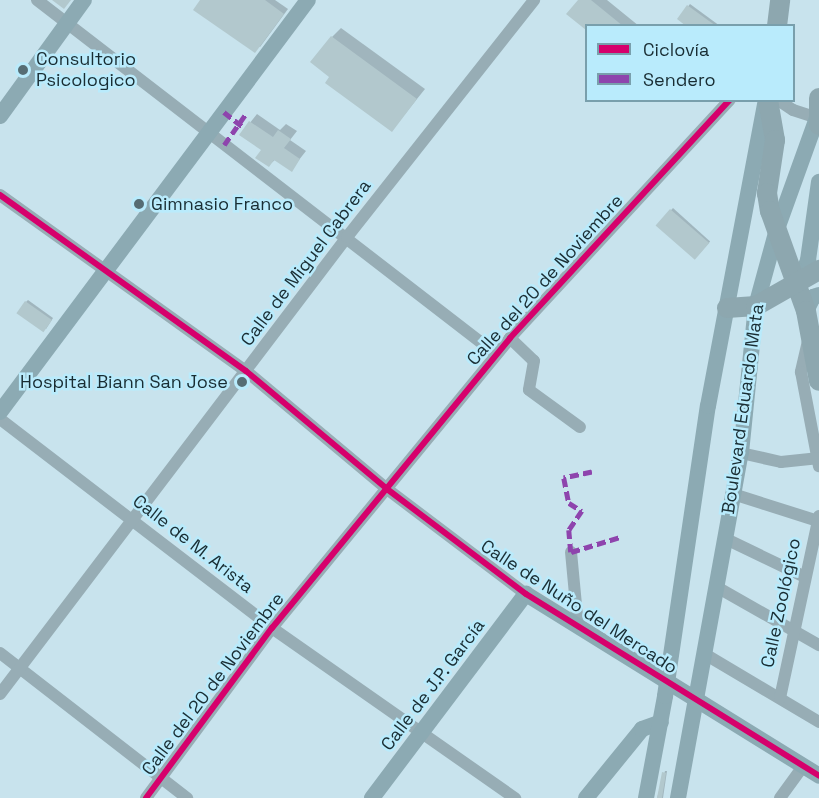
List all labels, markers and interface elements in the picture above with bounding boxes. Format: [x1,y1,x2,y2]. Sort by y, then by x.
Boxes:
legend [585,24,795,102]
text: Ciclovía [643,38,709,61]
place label: Consultorio Psicologico [36,49,136,92]
marker: Consultorio Psicologico [14,61,32,79]
text: Sendero [643,68,716,91]
street label: Calle de Miguel Cabrera [236,176,376,350]
street label: Calle del 20 de Noviembre [462,190,628,370]
place label: Gimnasio Franco [151,193,293,215]
marker: Gimnasio Franco [132,197,146,211]
street label: Boulevard Eduardo Mata [718,303,768,515]
place label: Hospital Biann San Jose [20,371,228,393]
marker: Hospital Biann San Jose [233,373,251,391]
street label: Calle de M. Arista [128,490,258,598]
street label: Calle de Nuño del Mercado [477,535,681,679]
street label: Calle Zoológico [757,536,805,670]
street label: Calle del 20 de Noviembre [137,589,289,779]
street label: Calle de J.P. García [376,615,490,755]

